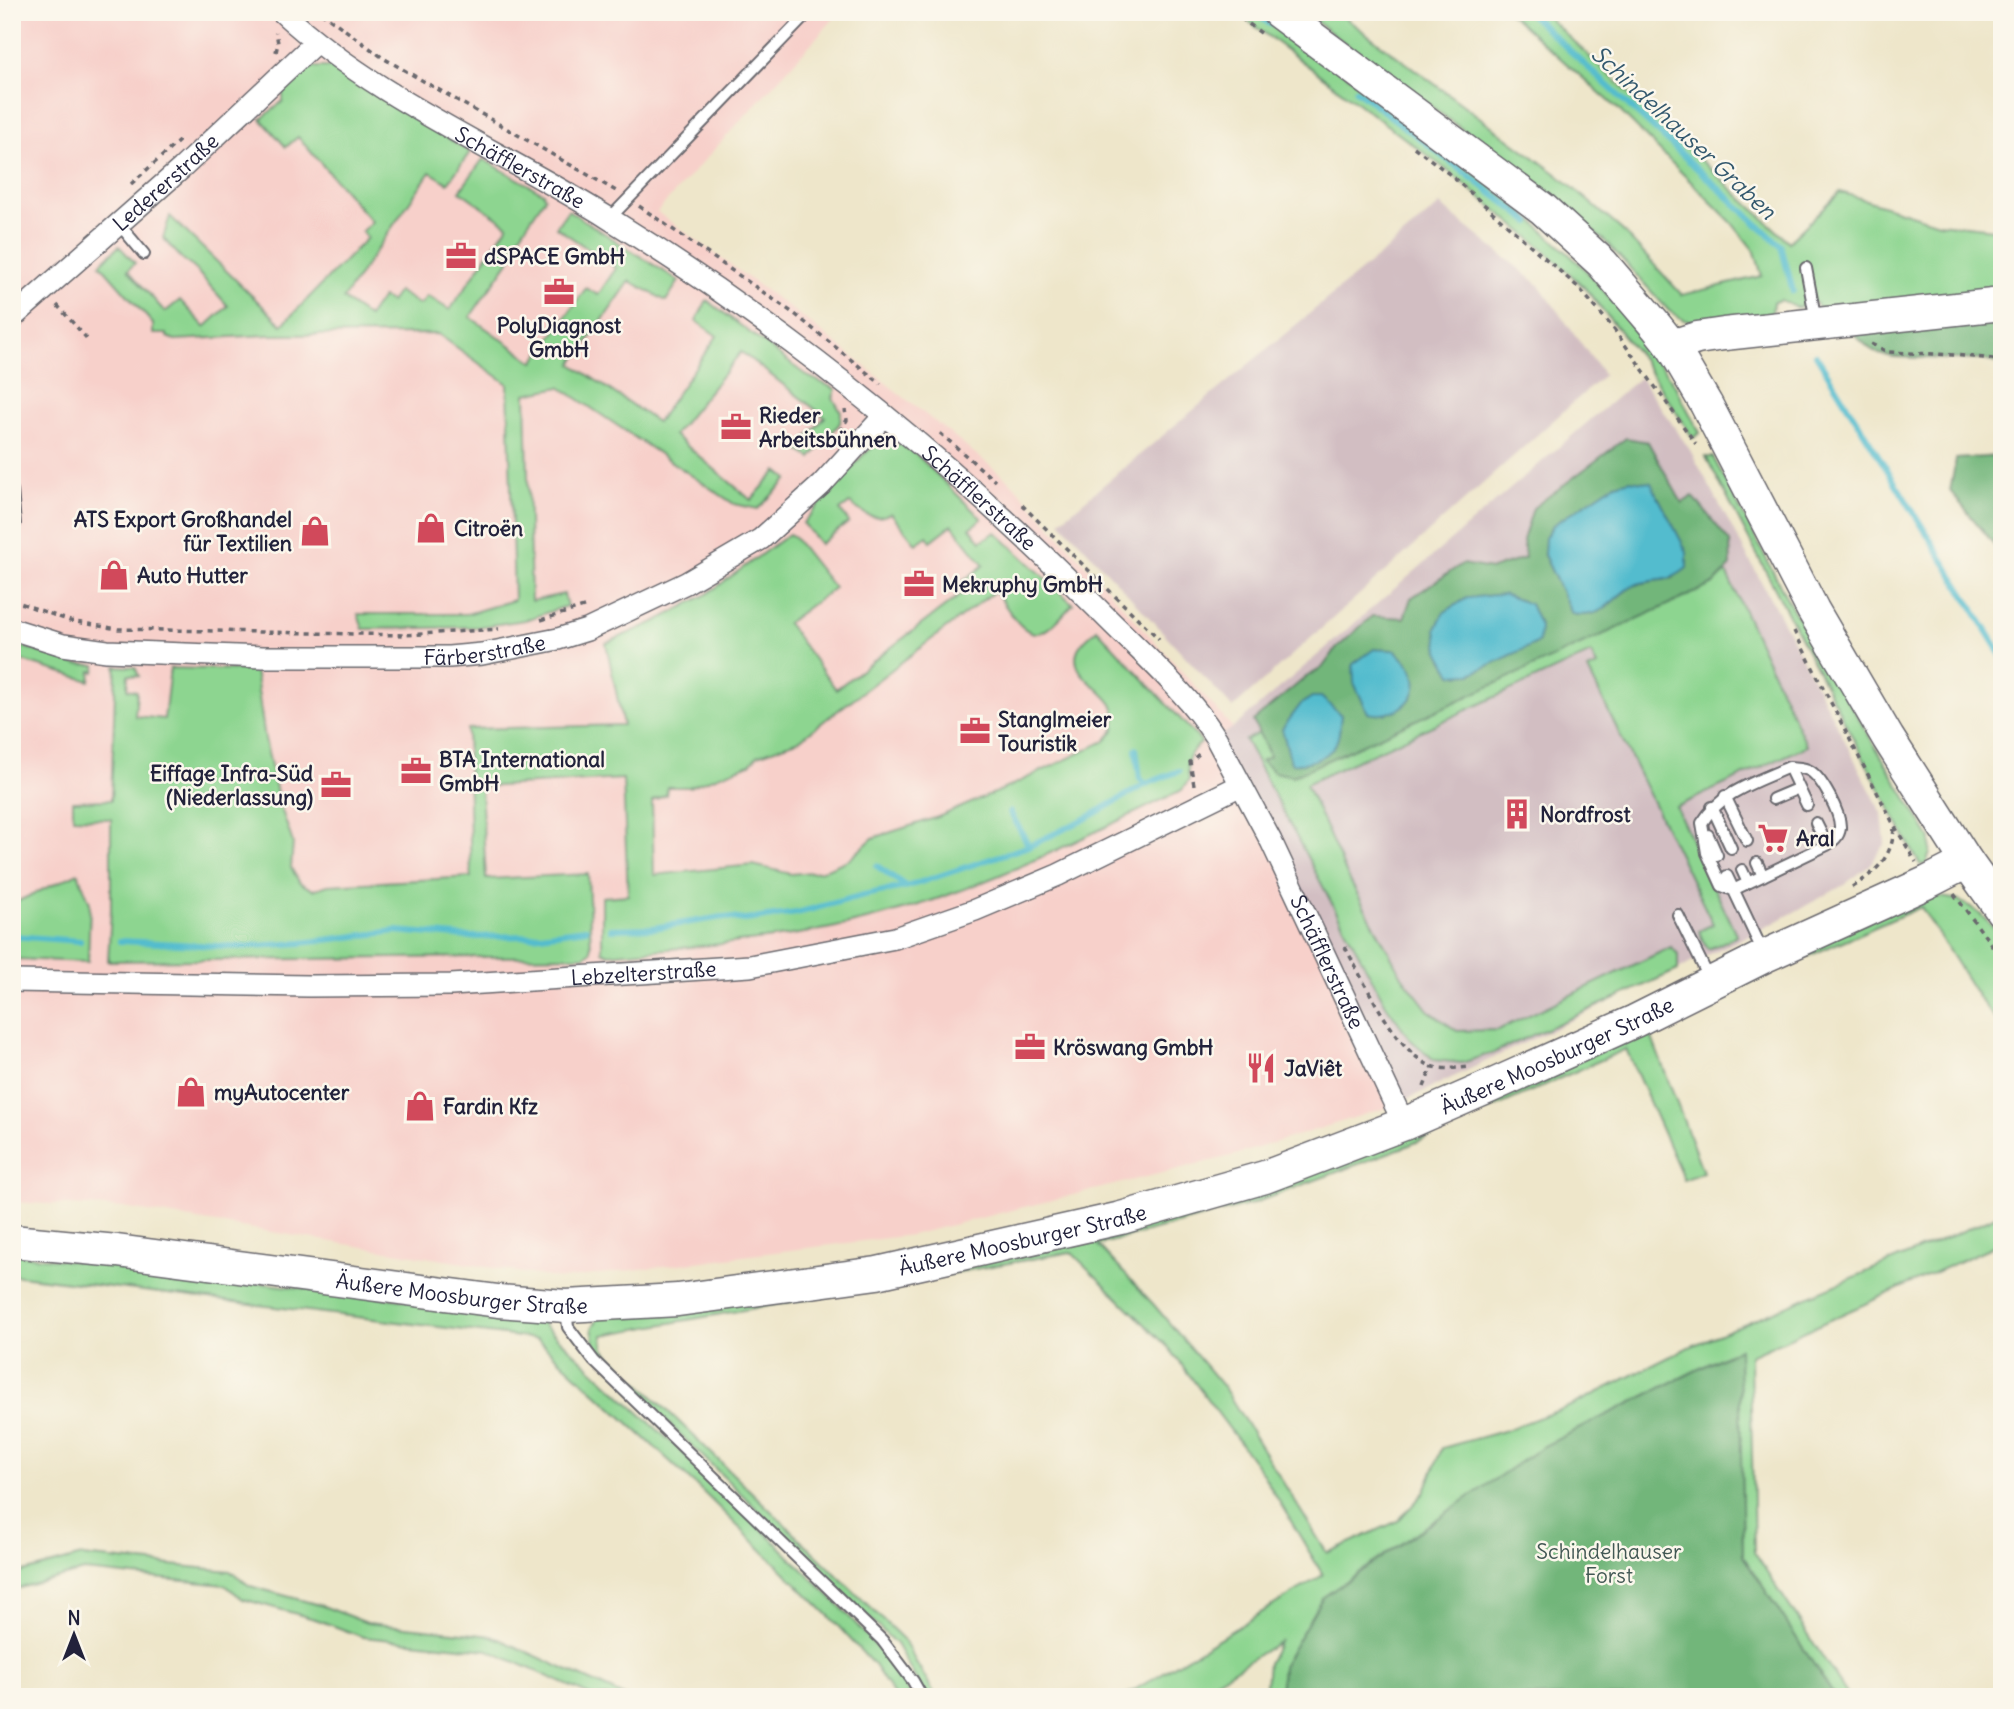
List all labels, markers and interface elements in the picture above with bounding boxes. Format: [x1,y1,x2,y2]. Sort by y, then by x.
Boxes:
water label: Schindelhauser Graben [1586,39,1783,226]
street label: Schäfflerstraße [451,120,590,214]
street label: Ledererstraße [107,127,224,237]
office icon: dSPACE GmbH [444,239,478,273]
place label: dSPACE GmbH [484,243,625,270]
office icon: PolyDiagnost GmbH [542,275,576,309]
place label: PolyDiagnost GmbH [497,312,622,363]
place label: Rieder Arbeitsbühnen [759,402,897,453]
office icon: Rieder Arbeitsbühnen [719,410,753,444]
street label: Schäfflerstraße [917,439,1042,556]
place label: ATS Export Großhandel für Textilien [74,506,292,557]
shop icon: Citroën [414,511,448,545]
shop icon: ATS Export Großhandel für Textilien [298,514,332,548]
place label: Citroën [454,515,523,542]
shop icon: Auto Hutter [97,558,131,592]
place label: Auto Hutter [137,562,248,589]
office icon: Mekruphy GmbH [902,567,936,601]
place label: Mekruphy GmbH [942,571,1103,598]
street label: Färberstraße [424,628,548,671]
place label: Stanglmeier Touristik [998,706,1112,757]
office icon: Stanglmeier Touristik [958,714,992,748]
place label: BTA International GmbH [439,746,605,797]
office icon: BTA International GmbH [399,754,433,788]
place label: Eiffage Infra-Süd (Niederlassung) [150,760,314,811]
office icon: Eiffage Infra-Süd (Niederlassung) [319,768,353,802]
building icon: Nordfrost [1500,797,1534,831]
place label: Nordfrost [1540,801,1631,828]
supermarket icon: Aral [1756,821,1790,855]
place label: Aral [1796,825,1835,852]
street label: Schäfflerstraße [1285,890,1371,1033]
street label: Lebzelterstraße [570,955,717,991]
street label: Äußere Moosburger Straße [1436,991,1678,1120]
office icon: Kröswang GmbH [1013,1030,1047,1064]
place label: Kröswang GmbH [1053,1034,1213,1061]
restaurant icon: JaViêt [1244,1051,1278,1085]
place label: JaViêt [1284,1055,1343,1082]
shop icon: myAutocenter [174,1075,208,1109]
place label: myAutocenter [214,1079,350,1106]
shop icon: Fardin Kfz [403,1089,437,1123]
place label: Fardin Kfz [443,1093,538,1120]
street label: Äußere Moosburger Straße [896,1198,1149,1281]
street label: Äußere Moosburger Straße [334,1266,588,1320]
park label: Schindelhauser Forst [1536,1538,1682,1589]
north arrow [38,1600,108,1670]
text: N [67,1606,81,1630]

